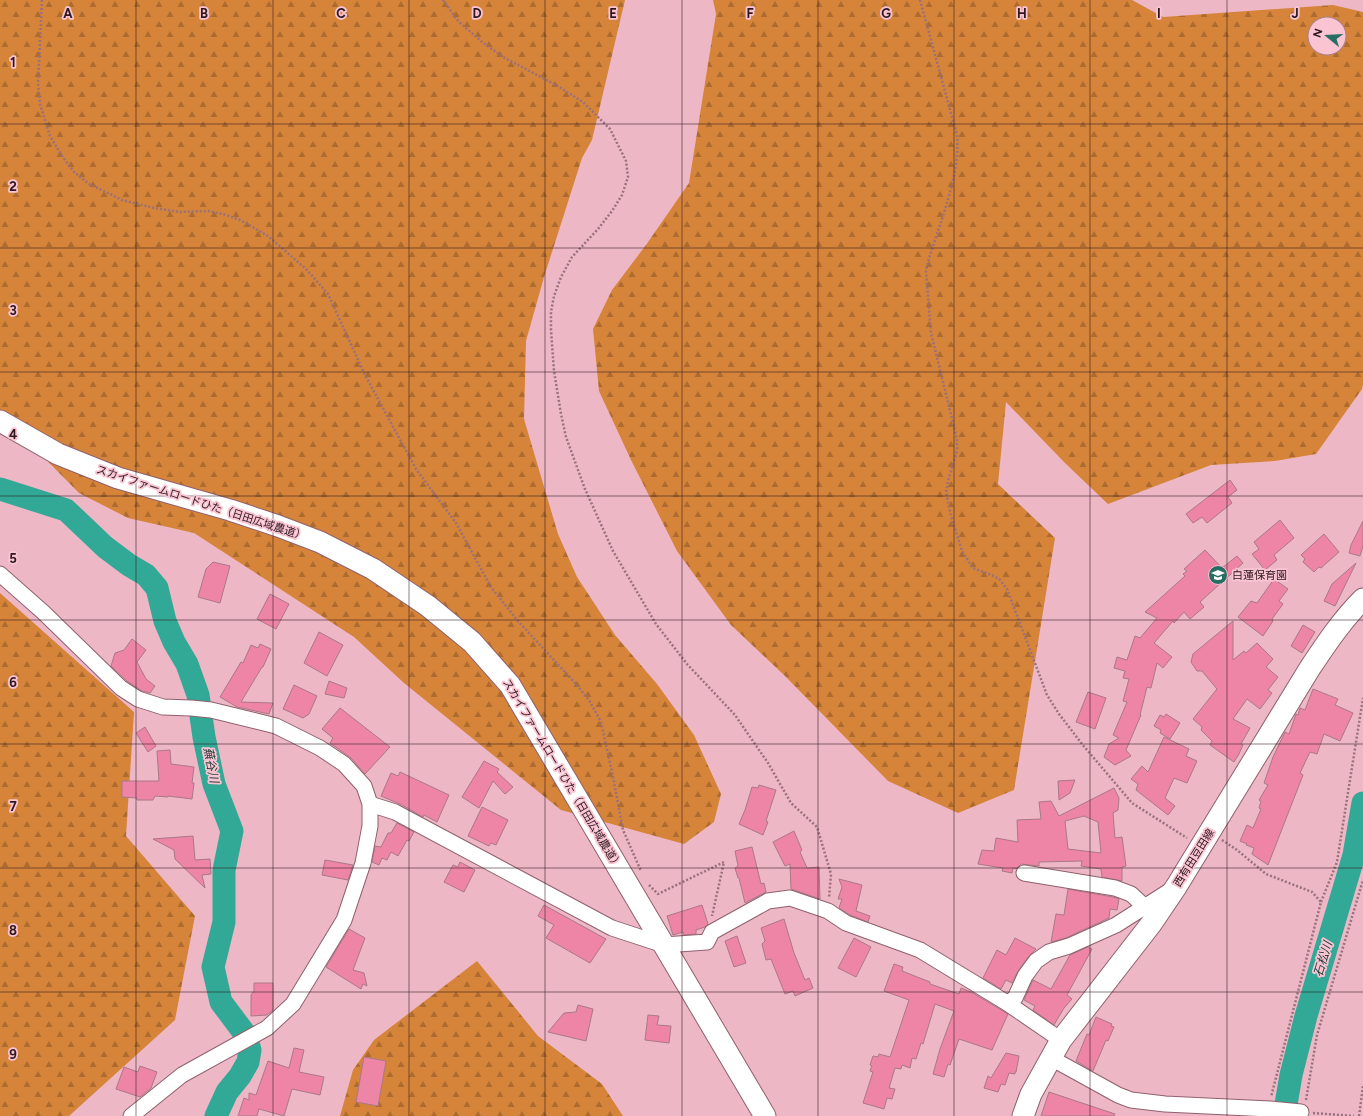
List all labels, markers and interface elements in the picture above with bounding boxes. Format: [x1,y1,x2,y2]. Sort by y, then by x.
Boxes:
text: A [63,6,73,21]
text: B [200,6,208,21]
text: C [336,6,346,21]
text: D [472,6,482,21]
text: E [609,6,617,21]
text: F [746,6,754,21]
text: G [881,6,891,21]
text: H [1017,6,1027,21]
text: I [1157,6,1161,21]
text: J [1291,6,1299,21]
north arrow [1307,16,1347,56]
text: N [1310,27,1325,39]
text: 1 [10,55,16,70]
text: 2 [9,179,17,194]
text: 3 [9,303,17,318]
text: 4 [9,427,17,442]
street label: スカイファームロードひた（日田広域農道） [95,463,307,543]
text: 5 [9,551,17,566]
school or university icon: 白蓮保育園 [1207,564,1229,586]
place label: 白蓮保育園 [1232,569,1287,582]
text: 6 [9,675,17,690]
street label: スカイファームロードひた（日田広域農道） [500,677,624,871]
water label: 蕪谷川 [201,746,222,786]
text: 7 [9,799,17,814]
street label: 西有田豆田線 [1171,827,1217,889]
text: 8 [9,923,17,938]
water label: 石松川 [1311,938,1336,978]
text: 9 [9,1047,17,1062]

